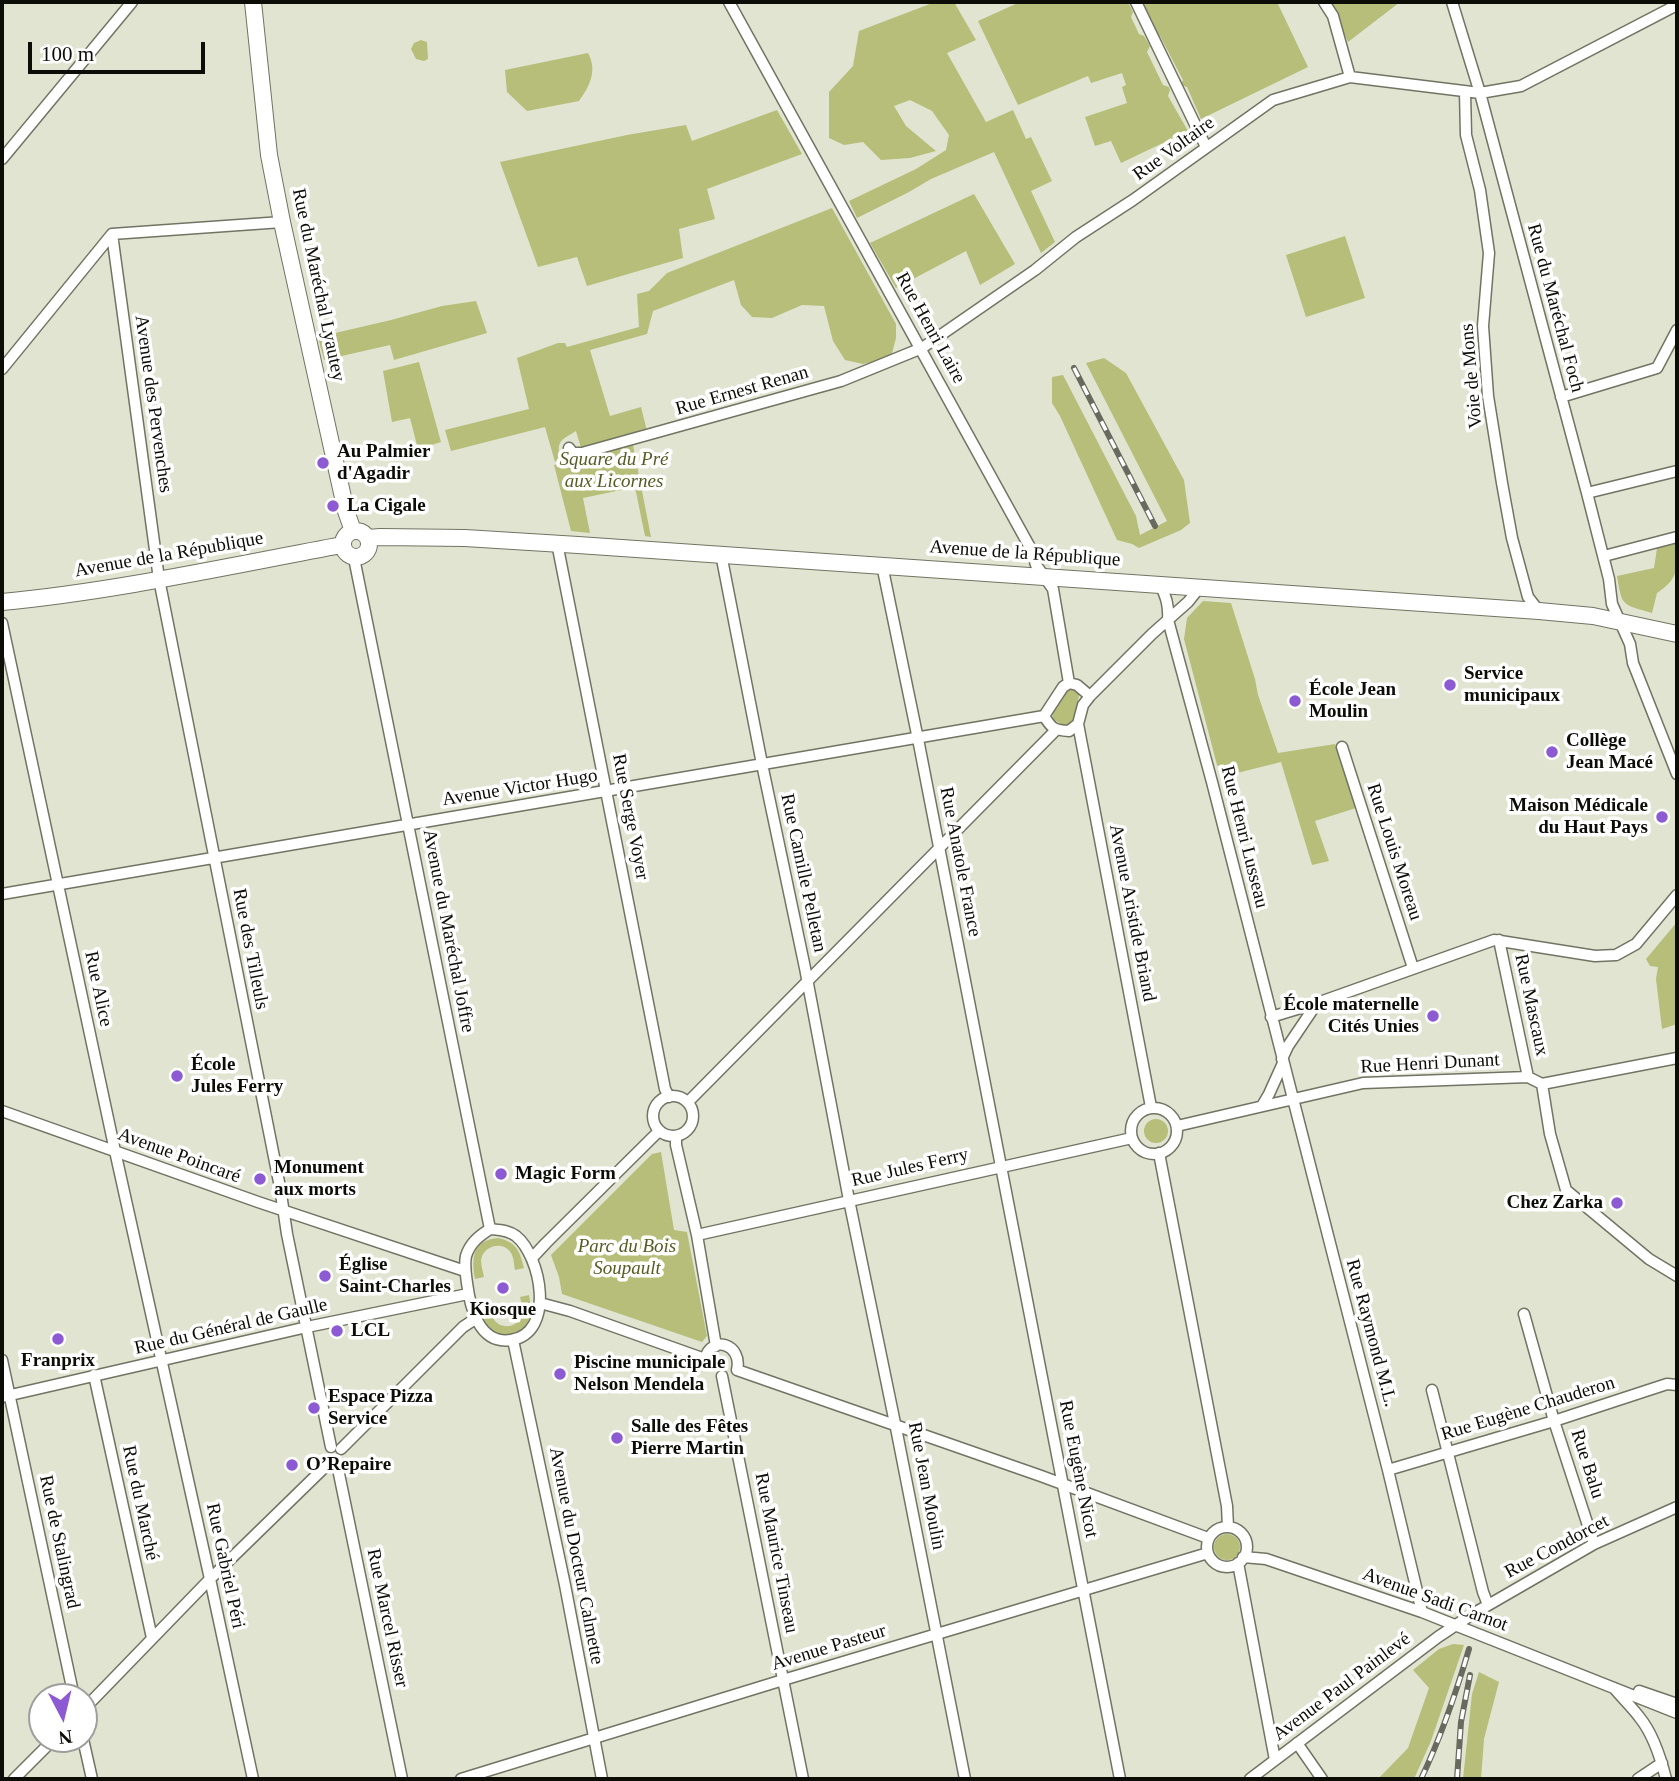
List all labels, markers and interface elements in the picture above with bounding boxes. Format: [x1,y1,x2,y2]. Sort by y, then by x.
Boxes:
scale bar [32,28,208,72]
text: 100 m [41,42,94,66]
street label: Rue Voltaire [1129,112,1219,186]
street label: Rue du Maréchal Lyautey [286,186,350,384]
street label: Rue du Maréchal Foch [1522,221,1588,395]
street label: Rue Henri Laire [890,268,970,388]
street label: Avenue des Pervenches [129,314,177,494]
street label: Voie de Mons [1456,323,1488,429]
street label: Rue Ernest Renan [673,361,811,421]
place label: Au Palmier d'Agadir [337,441,430,485]
park label: Square du Pré aux Licornes [559,449,669,493]
marker: Au Palmier d'Agadir [315,455,331,471]
place label: La Cigale [347,495,426,517]
marker: La Cigale [325,498,341,514]
street label: Avenue de la République [73,527,265,583]
street label: Avenue de la République [929,536,1121,572]
place label: Service municipaux [1464,663,1560,707]
marker: Service municipaux [1442,677,1458,693]
place label: École Jean Moulin [1309,679,1396,723]
marker: École Jean Moulin [1287,693,1303,709]
place label: Collège Jean Macé [1566,730,1653,774]
marker: Collège Jean Macé [1544,744,1560,760]
street label: Rue Serge Voyer [607,752,653,882]
street label: Avenue Victor Hugo [441,764,599,812]
street label: Rue Henri Lusseau [1215,764,1273,910]
street label: Rue Louis Moreau [1361,781,1427,923]
street label: Rue Anatole France [934,785,986,939]
street label: Rue Camille Pelletan [775,792,831,954]
place label: Maison Médicale du Haut Pays [1509,795,1648,839]
marker: Maison Médicale du Haut Pays [1654,809,1670,825]
street label: Avenue Aristide Briand [1104,822,1160,1004]
street label: Avenue du Maréchal Joffre [417,827,479,1035]
street label: Rue des Tilleuls [227,887,273,1011]
street label: Rue Alice [79,949,117,1029]
street label: Rue Mascaux [1509,952,1553,1058]
place label: École maternelle Cités Unies [1283,994,1419,1038]
marker: École maternelle Cités Unies [1425,1008,1441,1024]
street label: Rue Henri Dunant [1360,1049,1500,1079]
place label: École Jules Ferry [191,1054,283,1098]
marker: École Jules Ferry [169,1068,185,1084]
street label: Avenue Poincaré [115,1123,243,1189]
street label: Rue Jules Ferry [849,1143,971,1193]
place label: Monument aux morts [274,1157,364,1201]
place label: Magic Form [515,1163,616,1185]
marker: Magic Form [493,1166,509,1182]
marker: Monument aux morts [252,1171,268,1187]
place label: Chez Zarka [1506,1192,1603,1214]
marker: Chez Zarka [1609,1195,1625,1211]
park label: Parc du Bois Soupault [578,1236,676,1280]
place label: Église Saint-Charles [339,1254,451,1298]
street label: Rue Raymond M.L. [1340,1257,1402,1409]
marker: Église Saint-Charles [317,1268,333,1284]
marker: Kiosque [495,1280,511,1296]
street label: Rue du Général de Gaulle [132,1294,330,1360]
place label: Kiosque [470,1299,536,1321]
place label: LCL [351,1320,390,1342]
marker: LCL [329,1323,345,1339]
marker: Franprix [50,1331,66,1347]
place label: Franprix [21,1350,95,1372]
place label: Piscine municipale Nelson Mendela [574,1352,725,1396]
marker: Piscine municipale Nelson Mendela [552,1366,568,1382]
street label: Rue Eugène Chauderon [1438,1372,1618,1446]
place label: Espace Pizza Service [328,1386,433,1430]
street label: Rue Eugène Nicot [1054,1398,1102,1540]
marker: Espace Pizza Service [306,1400,322,1416]
place label: Salle des Fêtes Pierre Martin [631,1416,748,1460]
street label: Rue Jean Moulin [902,1420,950,1552]
street label: Rue Balu [1565,1427,1609,1501]
marker: Salle des Fêtes Pierre Martin [609,1430,625,1446]
street label: Rue du Marché [117,1443,163,1563]
street label: Avenue du Docteur Calmette [544,1445,608,1667]
place label: O’Repaire [306,1454,391,1476]
marker: O’Repaire [284,1457,300,1473]
street label: Rue Maurice Tinseau [749,1471,803,1635]
street label: Rue de Stalingrad [34,1473,84,1611]
street label: Rue Gabriel Péri [201,1501,249,1631]
street label: Rue Condorcet [1501,1510,1613,1584]
street label: Rue Marcel Risser [361,1546,413,1690]
street label: Avenue Sadi Carnot [1359,1563,1511,1637]
street label: Avenue Pasteur [769,1620,889,1676]
street label: Avenue Paul Painlevé [1269,1628,1415,1746]
north arrow [28,1683,98,1753]
text: N [57,1726,73,1749]

